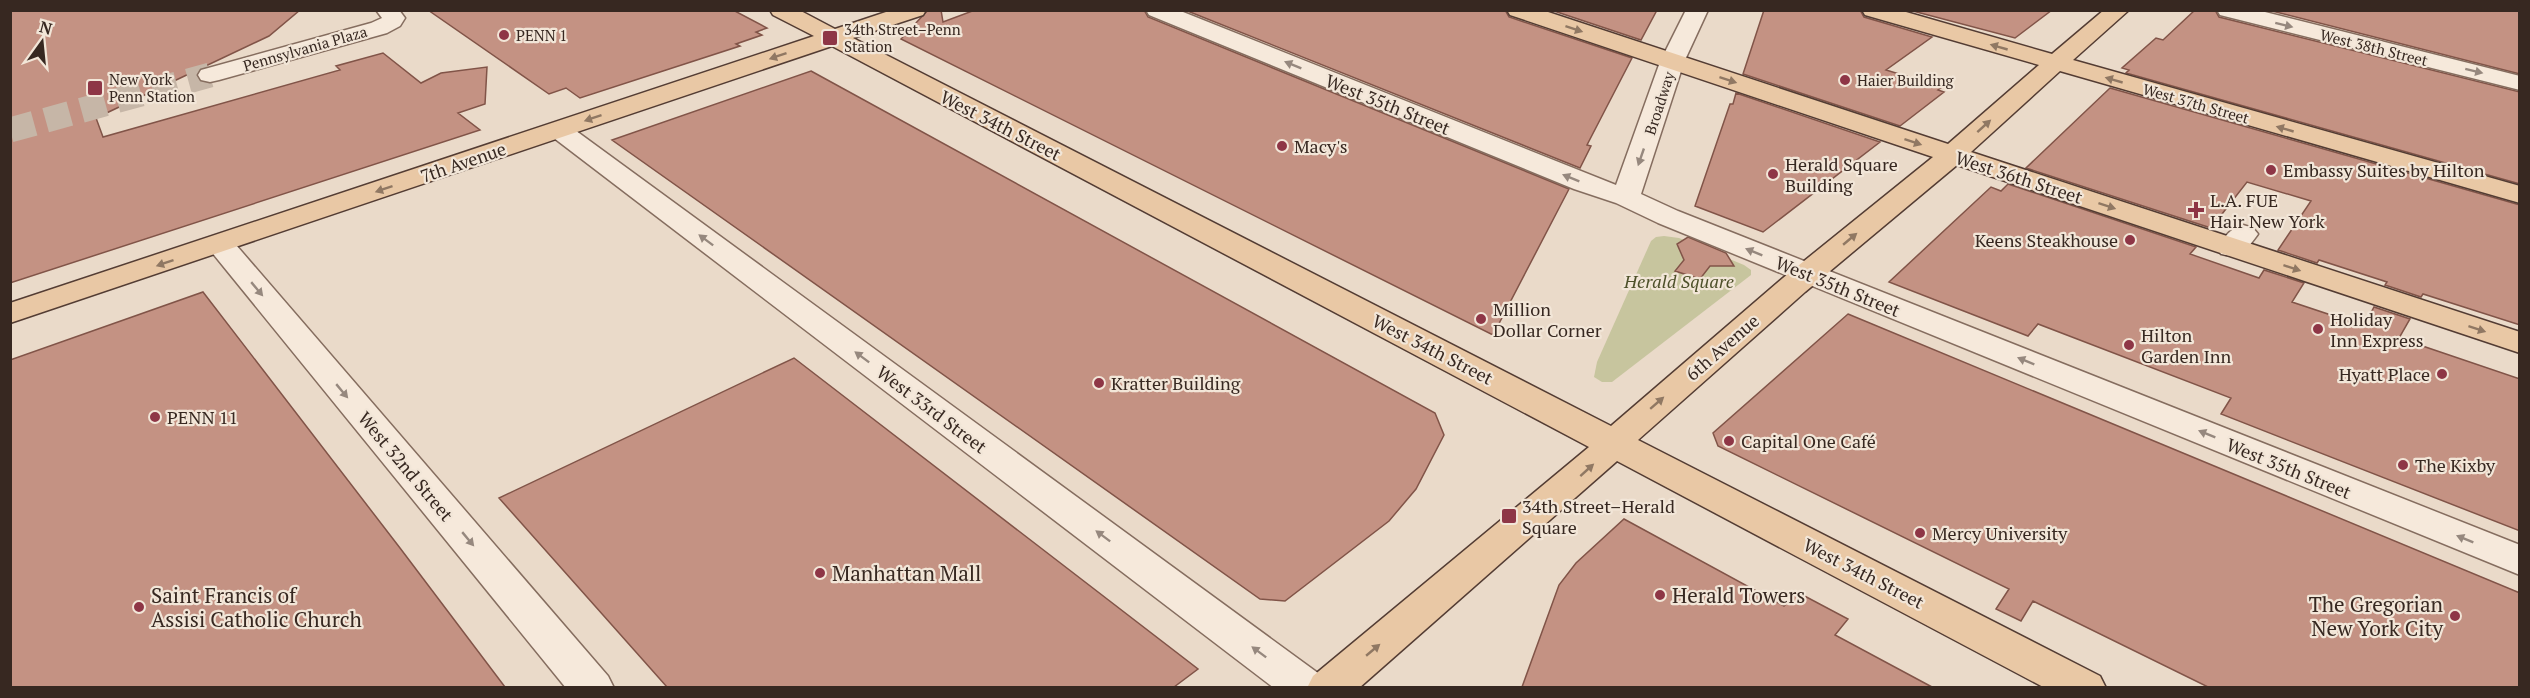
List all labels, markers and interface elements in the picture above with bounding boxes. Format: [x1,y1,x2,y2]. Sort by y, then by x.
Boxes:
north arrow [12,12,72,72]
text: N [37,15,55,40]
place label: 34th Street–Penn Station [844,19,961,56]
one-way arrow [2275,20,2294,30]
street label: Pennsylvania Plaza [241,21,370,75]
street label: West 38th Street [2318,24,2430,70]
place label: PENN 1 [516,25,567,45]
one-way arrow [1565,25,1583,34]
marker: PENN 1 [497,28,511,42]
marker: 34th Street–Penn Station [821,29,839,47]
one-way arrow [1990,42,2008,51]
one-way arrow [769,52,787,62]
one-way arrow [1284,60,1302,69]
one-way arrow [2465,67,2483,77]
street label: West 35th Street [1322,68,1454,140]
street label: Broadway [1639,68,1679,137]
place label: New York Penn Station [109,69,195,106]
place label: Haier Building [1857,70,1955,90]
marker: Haier Building [1838,73,1852,87]
one-way arrow [2105,75,2123,84]
one-way arrow [1719,76,1737,86]
street label: West 37th Street [2141,78,2252,128]
marker: New York Penn Station [86,79,104,97]
street label: West 34th Street [937,84,1066,166]
one-way arrow [584,114,602,124]
one-way arrow [1976,120,1991,133]
one-way arrow [2276,124,2294,133]
place label: Macy's [1294,134,1347,158]
street label: 7th Avenue [417,136,509,188]
one-way arrow [1904,137,1922,147]
marker: Macy's [1275,139,1289,153]
street label: West 36th Street [1952,145,2086,209]
one-way arrow [1635,148,1645,166]
place label: Herald Square Building [1785,152,1898,197]
place label: Embassy Suites by Hilton [2283,158,2485,182]
marker: Embassy Suites by Hilton [2264,163,2278,177]
marker: Herald Square Building [1766,167,1780,181]
one-way arrow [1562,173,1580,183]
one-way arrow [375,185,393,194]
place label: L.A. FUE Hair New York [2210,188,2325,233]
marker: L.A. FUE Hair New York [2187,201,2205,219]
one-way arrow [2098,202,2116,212]
place label: Keens Steakhouse [1975,228,2118,252]
one-way arrow [1842,233,1857,246]
marker: Keens Steakhouse [2123,233,2137,247]
one-way arrow [699,234,715,246]
one-way arrow [1745,247,1763,257]
street label: West 35th Street [1772,250,1904,322]
one-way arrow [156,258,174,268]
one-way arrow [2283,263,2301,273]
park label: Herald Square [1623,269,1734,293]
one-way arrow [250,281,263,296]
place label: Million Dollar Corner [1493,297,1602,342]
place label: Holiday Inn Express [2330,307,2424,352]
street label: West 34th Street [1369,308,1498,390]
street label: 6th Avenue [1680,308,1764,386]
marker: Million Dollar Corner [1474,312,1488,326]
marker: Holiday Inn Express [2311,322,2325,336]
place label: Hilton Garden Inn [2141,323,2232,368]
one-way arrow [2469,325,2487,335]
marker: Hilton Garden Inn [2122,338,2136,352]
one-way arrow [855,351,870,363]
one-way arrow [2016,356,2034,366]
street label: West 33rd Street [872,360,992,459]
place label: Hyatt Place [2339,362,2430,386]
marker: Hyatt Place [2435,367,2449,381]
place label: Kratter Building [1111,371,1241,395]
marker: Kratter Building [1092,376,1106,390]
one-way arrow [335,383,348,398]
one-way arrow [1649,396,1665,409]
place label: PENN 11 [167,405,238,429]
street label: West 32nd Street [353,406,459,526]
marker: PENN 11 [148,410,162,424]
place label: Capital One Café [1741,429,1876,453]
one-way arrow [2197,429,2215,439]
street label: West 35th Street [2223,432,2355,504]
marker: Capital One Café [1722,434,1736,448]
place label: The Kixby [2415,453,2496,477]
marker: The Kixby [2396,458,2410,472]
one-way arrow [1579,464,1594,477]
place label: 34th Street–Herald Square [1522,494,1675,539]
marker: 34th Street–Herald Square [1500,507,1518,525]
place label: Mercy University [1932,521,2068,545]
marker: Mercy University [1913,526,1927,540]
one-way arrow [1095,530,1111,542]
one-way arrow [462,531,475,547]
street label: West 34th Street [1800,532,1929,614]
one-way arrow [2456,534,2474,544]
place label: Manhattan Mall [832,559,981,587]
marker: Manhattan Mall [813,566,827,580]
place label: Saint Francis of Assisi Catholic Church [151,581,362,633]
place label: Herald Towers [1672,581,1805,609]
marker: Herald Towers [1653,588,1667,602]
place label: The Gregorian New York City [2309,590,2444,642]
marker: Saint Francis of Assisi Catholic Church [132,600,146,614]
marker: The Gregorian New York City [2448,609,2462,623]
one-way arrow [1365,644,1380,657]
one-way arrow [1252,647,1267,659]

